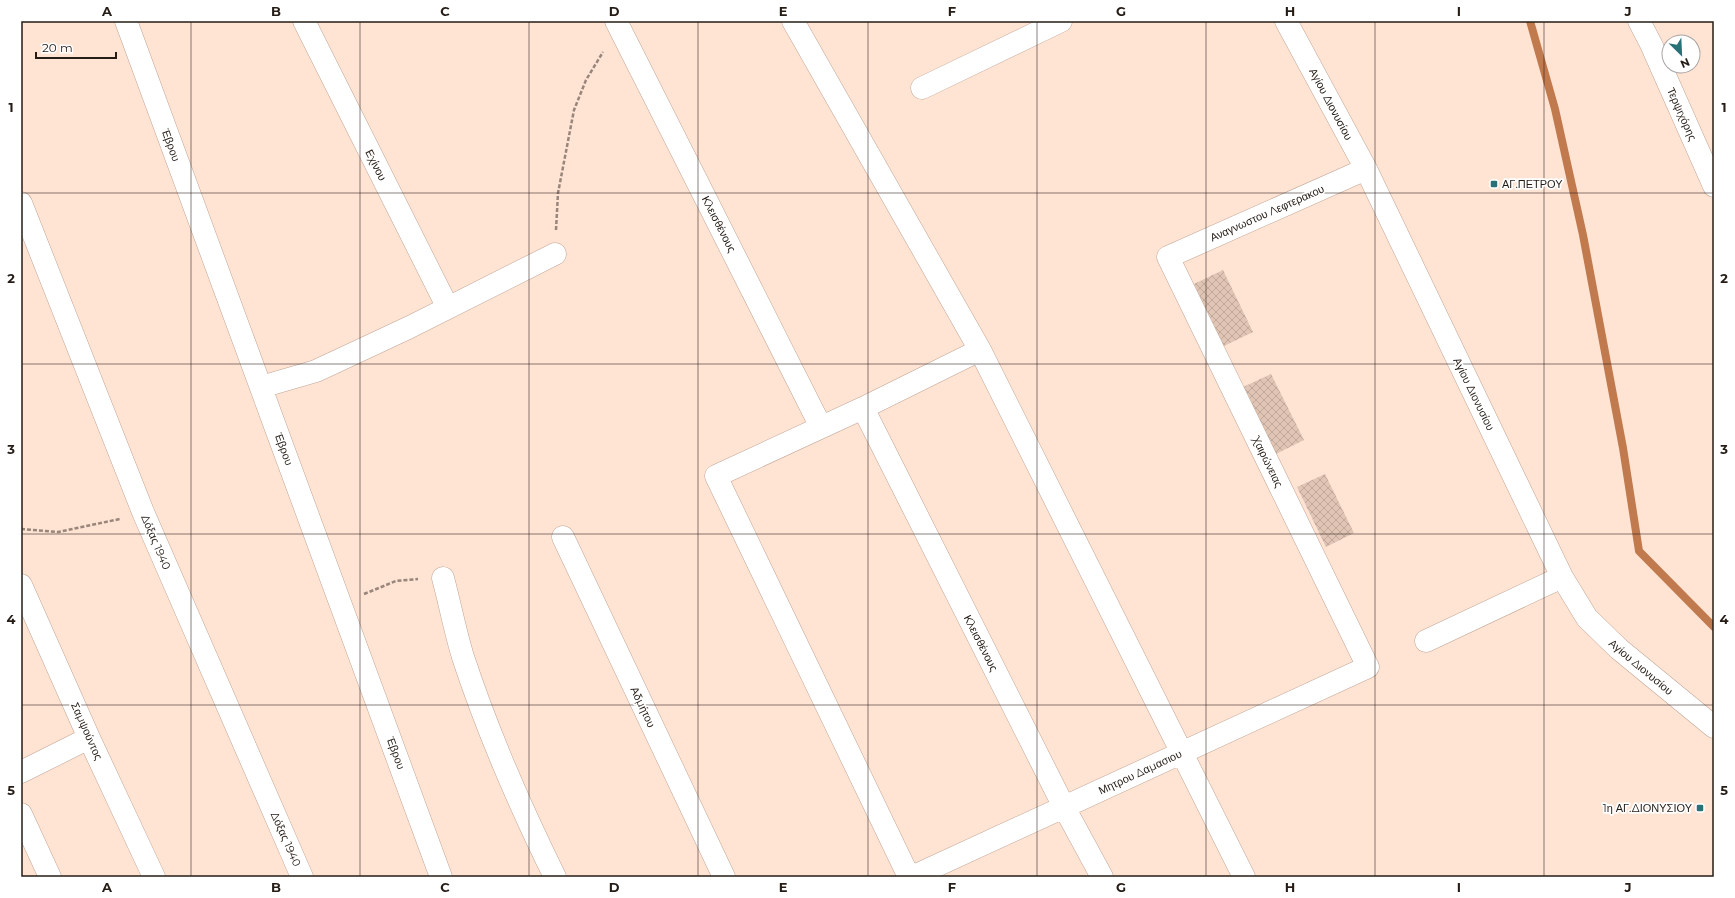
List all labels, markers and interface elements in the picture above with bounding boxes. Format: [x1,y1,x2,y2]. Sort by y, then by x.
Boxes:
text: A [101,3,113,19]
text: B [271,3,281,19]
text: C [440,3,450,19]
text: D [609,3,620,19]
text: E [779,3,788,19]
text: F [948,3,956,19]
text: G [1116,3,1126,19]
text: H [1285,3,1295,19]
text: I [1457,3,1461,19]
text: J [1623,3,1632,19]
scale bar [36,34,116,60]
north arrow [1661,34,1701,74]
text: 20 m [42,40,73,55]
text: N [1678,55,1692,71]
street label: Αγίου Διονυσίου [1306,66,1356,142]
street label: Τερψιχόρης [1664,85,1700,143]
text: 1 [8,99,14,115]
text: 1 [1721,99,1727,115]
street label: Έβρου [158,126,183,163]
street label: Εχίνου [362,147,390,183]
place label: ΑΓ.ΠΕΤΡΟΥ [1502,177,1563,191]
marker: ΑΓ.ΠΕΤΡΟΥ [1489,179,1499,189]
street label: Αναγνωστου Λεφτερακου [1208,181,1326,245]
street label: Κλεισθένους [699,193,739,255]
text: 2 [7,270,15,286]
text: 2 [1720,270,1728,286]
street label: Αγίου Διονυσίου [1450,355,1498,433]
street label: Έβρου [271,430,296,467]
street label: Χαιρώνειας [1249,433,1286,489]
text: 3 [6,441,15,457]
text: 3 [1719,441,1728,457]
street label: Δόξας 1940 [138,512,174,572]
text: 4 [7,611,16,627]
text: 4 [1720,611,1729,627]
street label: Κλεισθένους [961,612,1001,674]
street label: Αγίου Διονυσίου [1606,636,1676,698]
street label: Αδμήτου [627,684,659,730]
street label: Σαμψούντος [68,700,106,762]
street label: Έβρου [383,734,408,771]
street label: Μητρου Δαμασιου [1096,747,1184,797]
text: 5 [7,782,15,798]
text: 5 [1720,782,1728,798]
place label: 1η ΑΓ.ΔΙΟΝΥΣΙΟΥ [1603,801,1693,815]
marker: 1η ΑΓ.ΔΙΟΝΥΣΙΟΥ [1695,803,1705,813]
street label: Δόξας 1940 [268,809,304,869]
text: A [101,879,113,895]
text: B [271,879,281,895]
text: C [440,879,450,895]
text: D [609,879,620,895]
text: E [779,879,788,895]
text: F [948,879,956,895]
text: G [1116,879,1126,895]
text: H [1285,879,1295,895]
text: I [1457,879,1461,895]
text: J [1623,879,1632,895]

